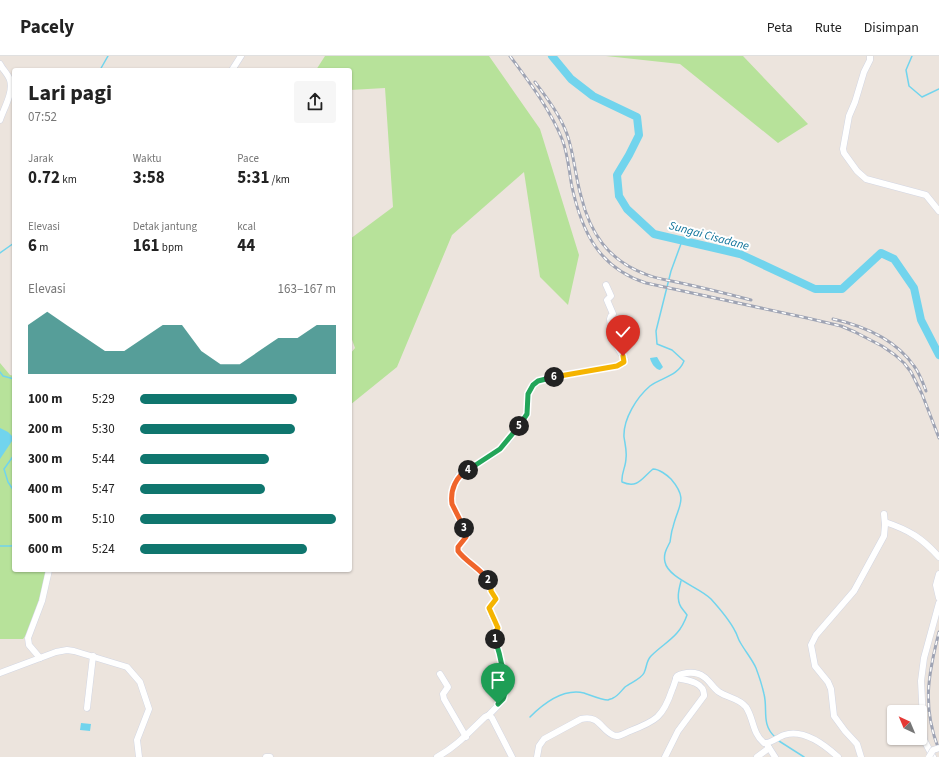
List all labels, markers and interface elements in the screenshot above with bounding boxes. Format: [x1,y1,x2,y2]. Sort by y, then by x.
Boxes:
text: Pacely [20,14,74,41]
text: Peta [767,18,793,38]
text: Rute [815,18,842,38]
text: Disimpan [864,18,919,38]
text: Lari pagi [28,77,112,109]
button: share [294,81,336,123]
text: 07:52 [28,108,57,126]
text: Jarak [28,151,53,166]
text: Waktu [133,151,162,166]
text: Pace [237,151,259,166]
text: 0.72 [28,166,60,190]
text: 3:58 [133,166,165,190]
text: 5:31 [237,166,269,190]
text: km [60,172,77,187]
text: /km [269,172,290,187]
water label: Sungai Cisadane [667,217,751,255]
text: Elevasi [28,219,60,234]
text: Detak jantung [133,219,197,234]
text: kcal [237,219,256,234]
text: 6 [28,234,37,258]
text: 161 [133,234,160,258]
text: 44 [237,234,255,258]
text: m [37,240,48,255]
text: bpm [160,240,183,255]
text: Elevasi [28,280,66,298]
text: 163–167 m [278,280,336,298]
pin [606,315,640,356]
icon: check [612,321,634,343]
pin: 6 [544,367,564,387]
text: 6 [551,369,557,384]
text: 100 m [28,390,62,408]
text: 5:29 [92,390,115,408]
pin: 5 [509,416,529,436]
text: 5 [516,418,522,433]
text: 200 m [28,420,62,438]
text: 5:30 [92,420,115,438]
text: 300 m [28,450,62,468]
text: 5:44 [92,450,115,468]
pin: 4 [458,460,478,480]
text: 4 [465,462,471,477]
text: 400 m [28,480,62,498]
text: 5:47 [92,480,115,498]
text: 500 m [28,510,62,528]
text: 5:10 [92,510,115,528]
pin: 3 [454,518,474,538]
text: 3 [461,520,467,535]
text: 600 m [28,540,62,558]
text: 5:24 [92,540,115,558]
pin: 2 [478,570,498,590]
text: 2 [485,572,491,587]
pin: 1 [485,629,505,649]
text: 1 [492,631,498,646]
pin [481,663,515,704]
icon: arrive [487,669,509,691]
north arrow [887,705,927,745]
map controls [887,705,927,745]

